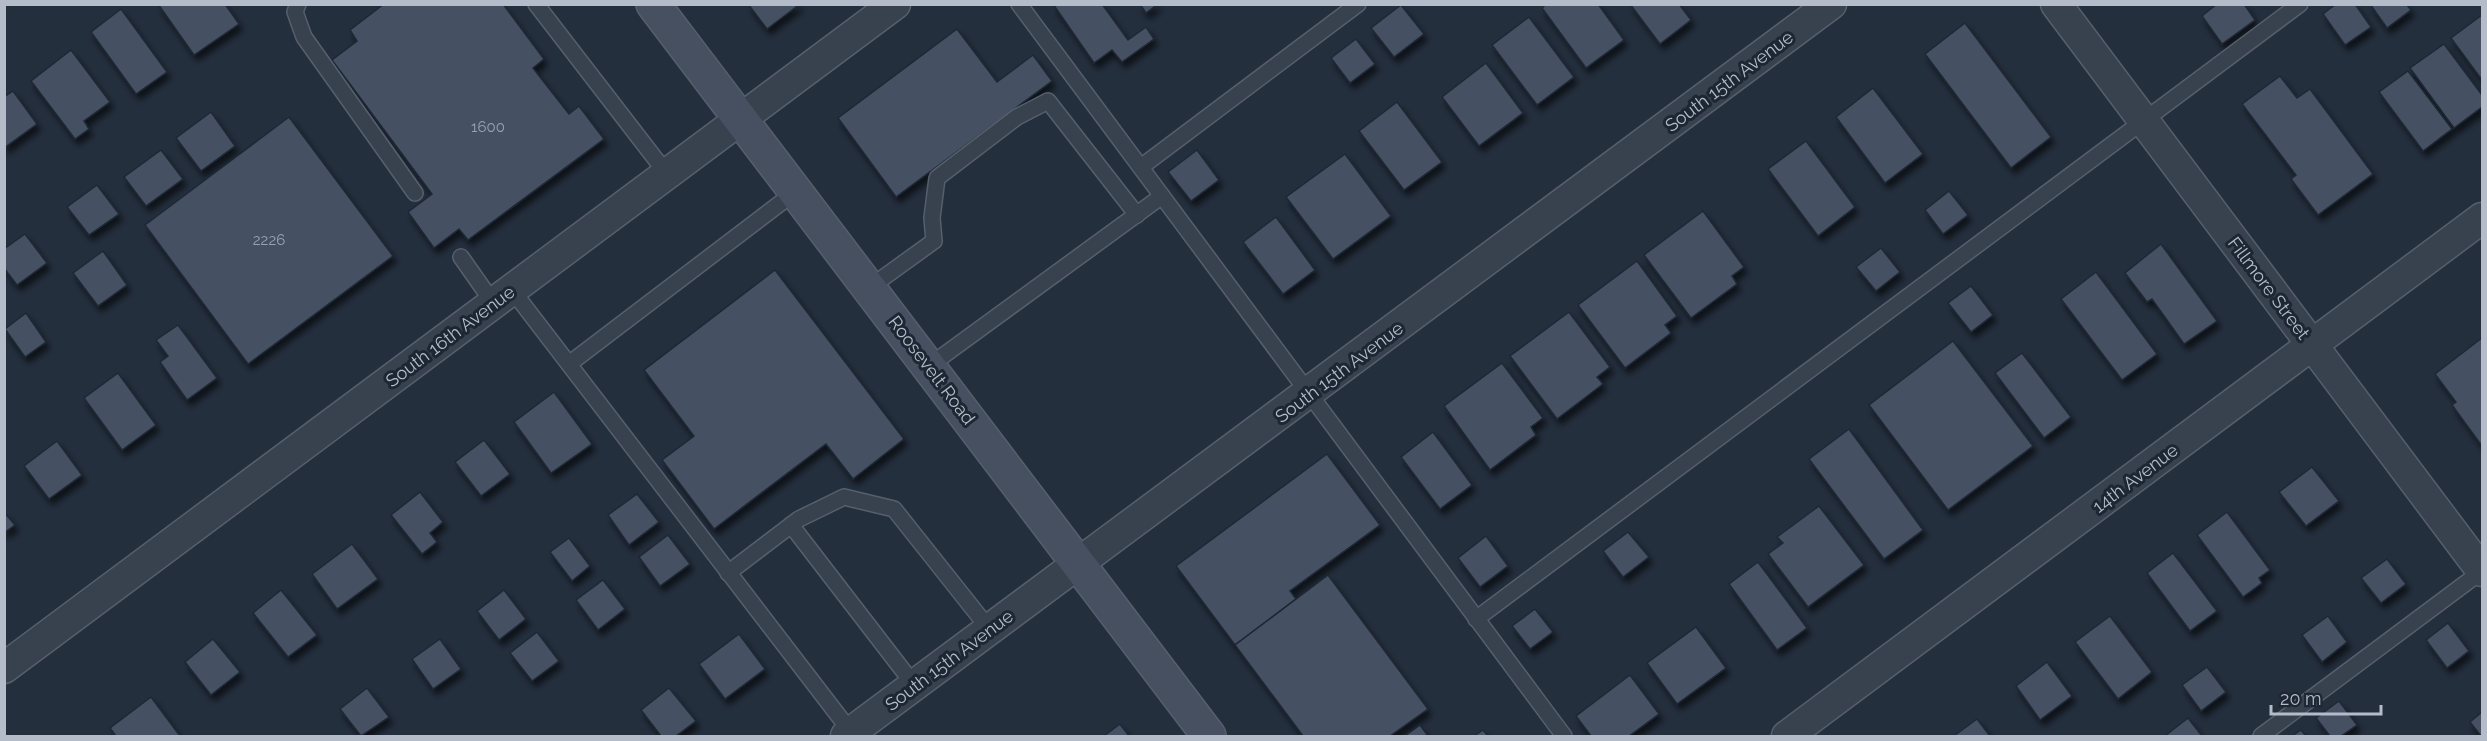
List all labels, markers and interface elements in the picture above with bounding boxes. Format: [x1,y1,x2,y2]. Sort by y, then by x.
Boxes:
street label: South 15th Avenue [1661,26,1797,136]
house number: 1600 [471,118,505,136]
house number: 2226 [253,231,285,249]
street label: Fillmore Street [2224,233,2314,343]
street label: South 16th Avenue [381,280,519,391]
street label: Roosevelt Road [884,312,980,428]
street label: South 15th Avenue [1271,317,1407,427]
street label: 14th Avenue [2088,439,2182,517]
street label: South 15th Avenue [881,605,1017,715]
scale bar [2271,678,2380,716]
text: 20 m [2280,688,2322,709]

